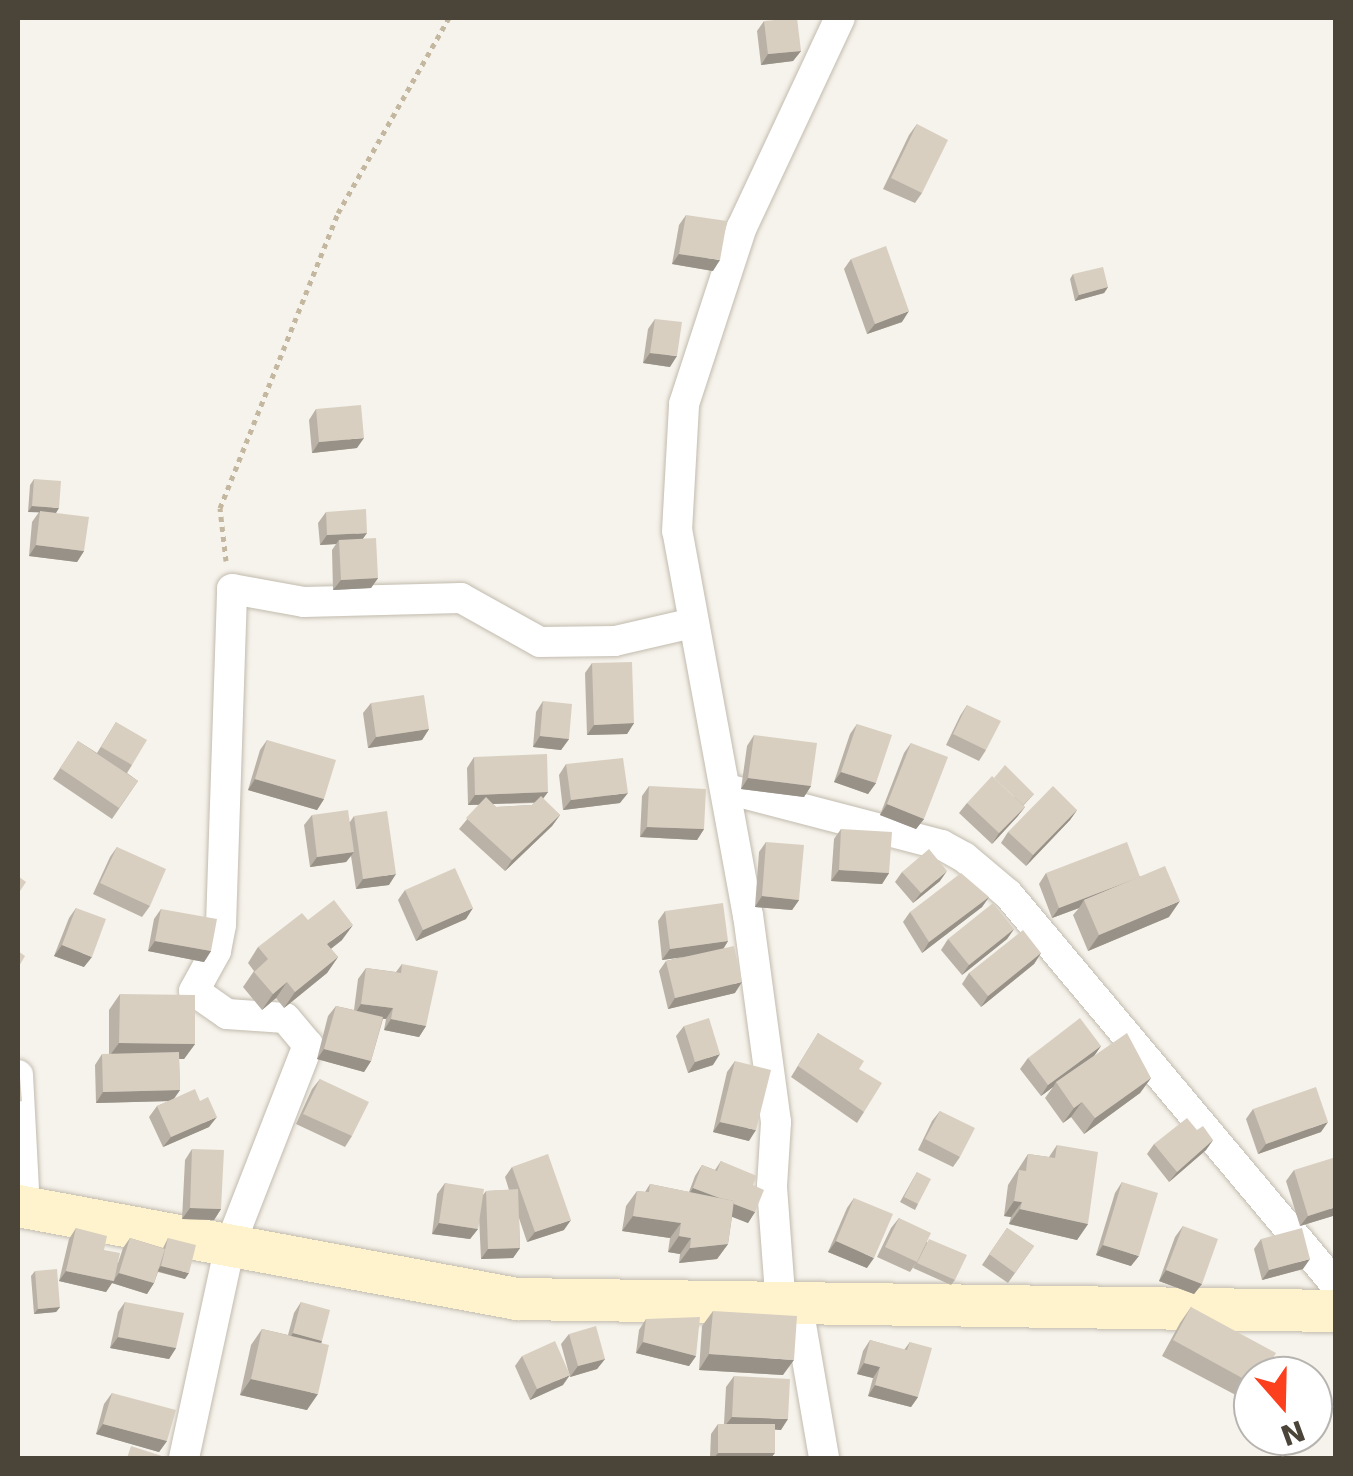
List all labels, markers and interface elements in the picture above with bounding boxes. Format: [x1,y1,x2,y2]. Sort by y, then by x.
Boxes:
north arrow [1233,1356,1333,1456]
text: N [1276,1413,1309,1452]

